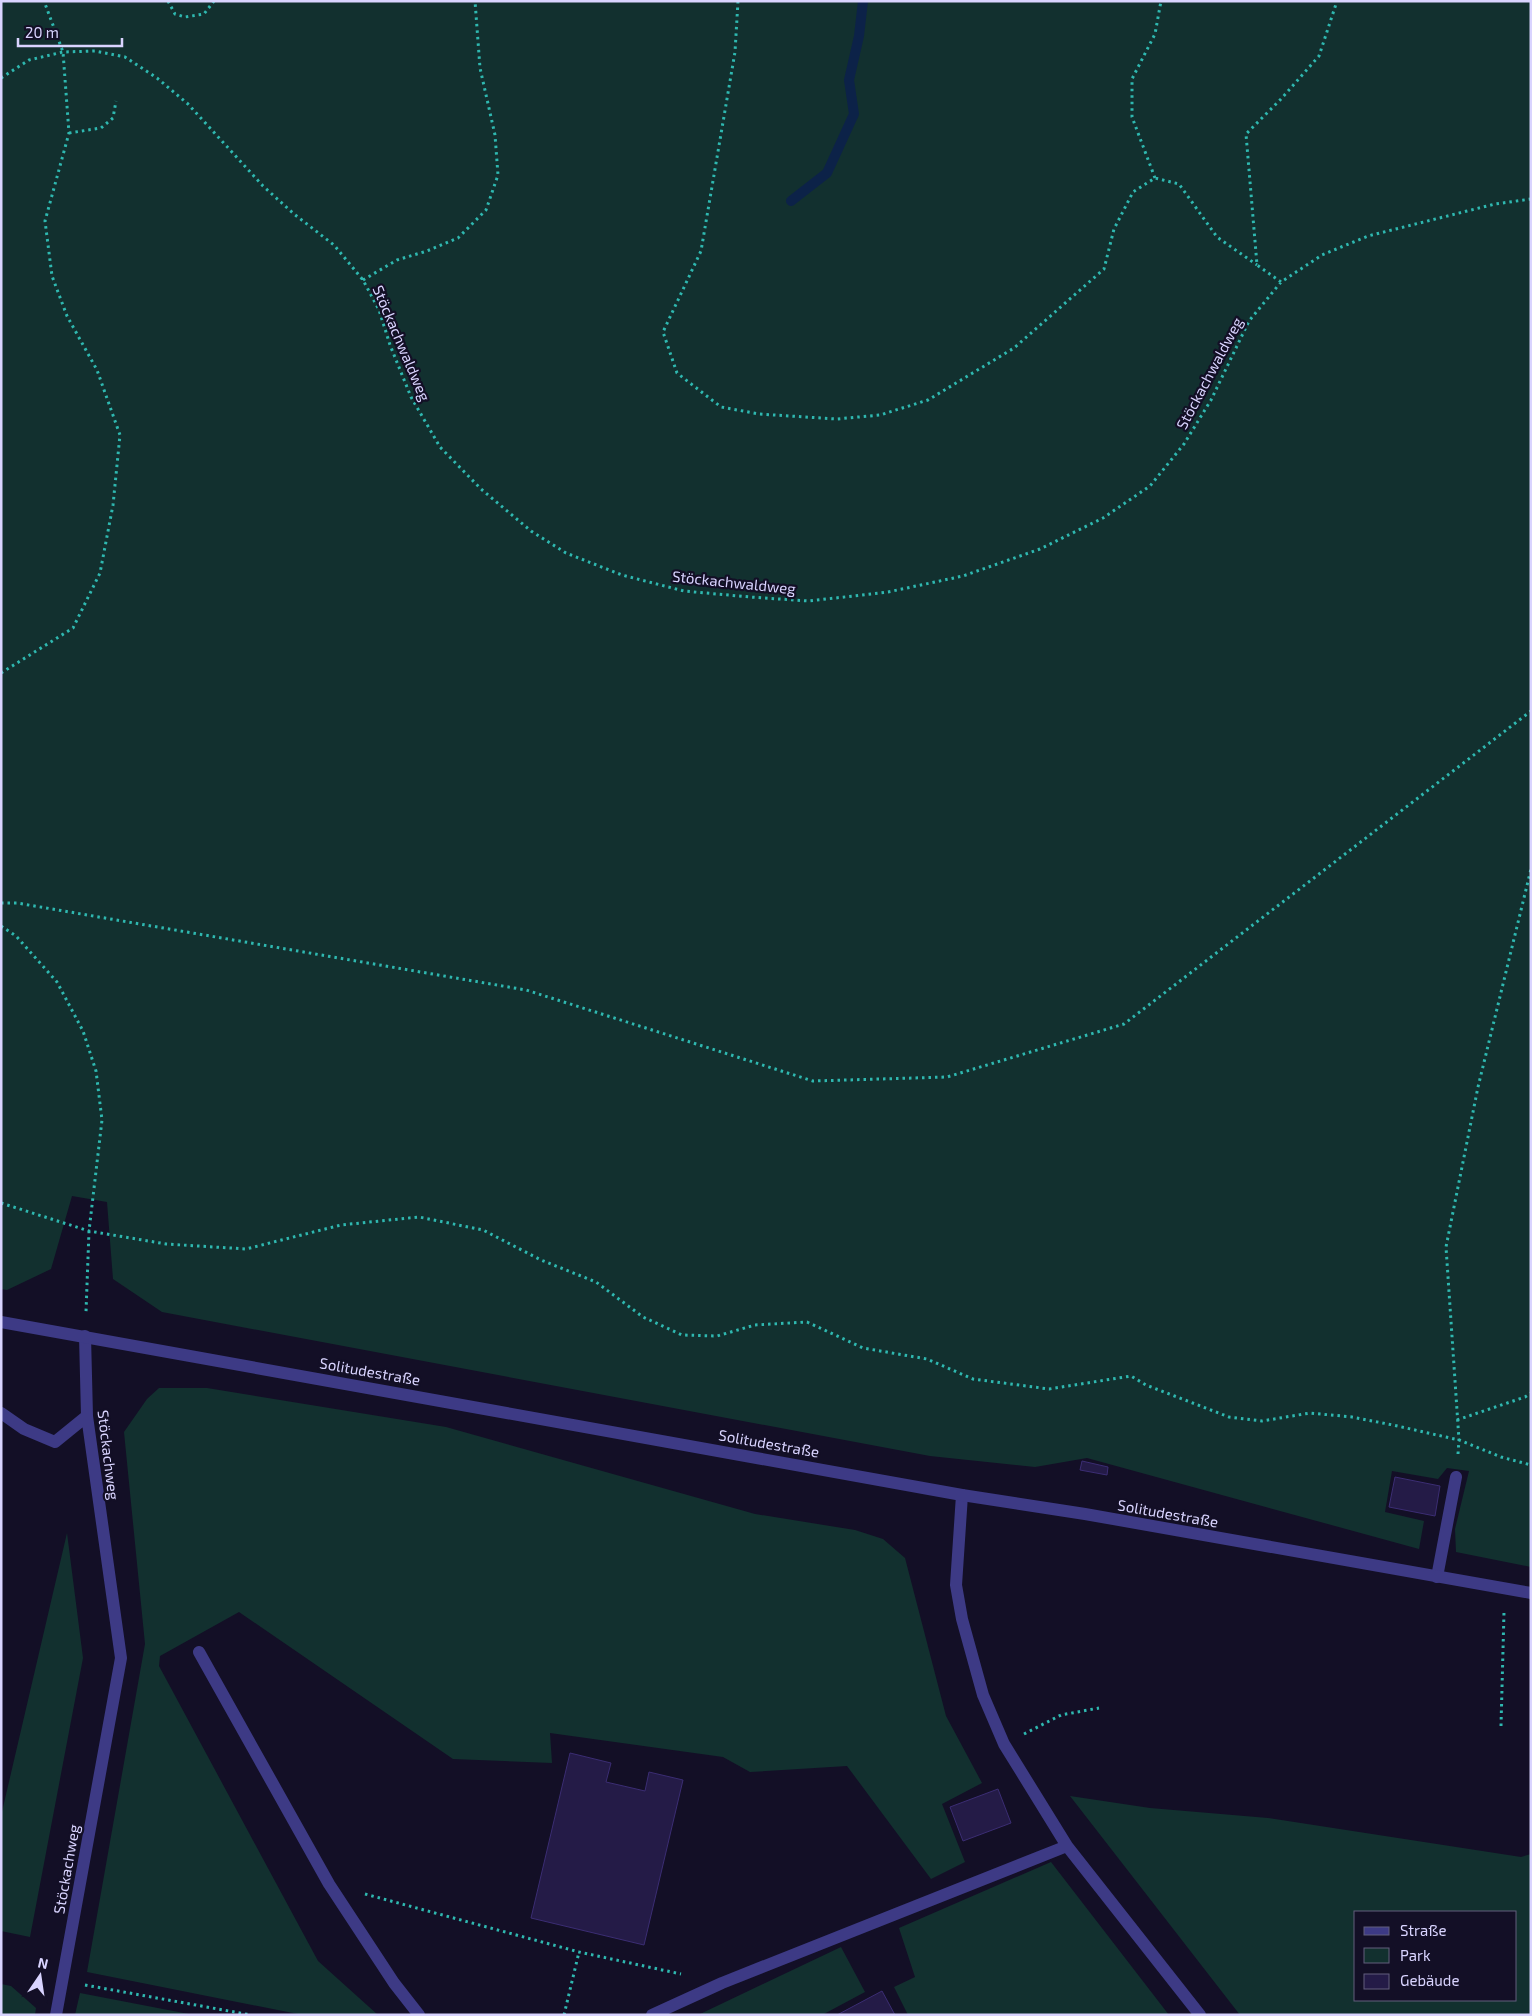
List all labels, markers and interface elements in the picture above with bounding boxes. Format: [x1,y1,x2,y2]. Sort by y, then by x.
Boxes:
scale bar [18,15,121,47]
text: 20 m [25,23,59,41]
street label: Stöckachwaldweg [369,282,435,404]
street label: Stöckachwaldweg [1172,313,1246,432]
street label: Stöckachwaldweg [671,567,797,598]
street label: Solitudestraße [318,1353,422,1389]
street label: Stöckachweg [95,1409,124,1502]
street label: Solitudestraße [717,1425,821,1461]
street label: Solitudestraße [1116,1495,1220,1531]
street label: Stöckachweg [49,1822,83,1915]
legend [1354,1911,1517,2001]
text: Straße [1400,1921,1446,1939]
text: Park [1400,1946,1431,1964]
north arrow [15,1951,65,2001]
text: N [36,1953,50,1972]
text: Gebäude [1400,1971,1459,1989]

